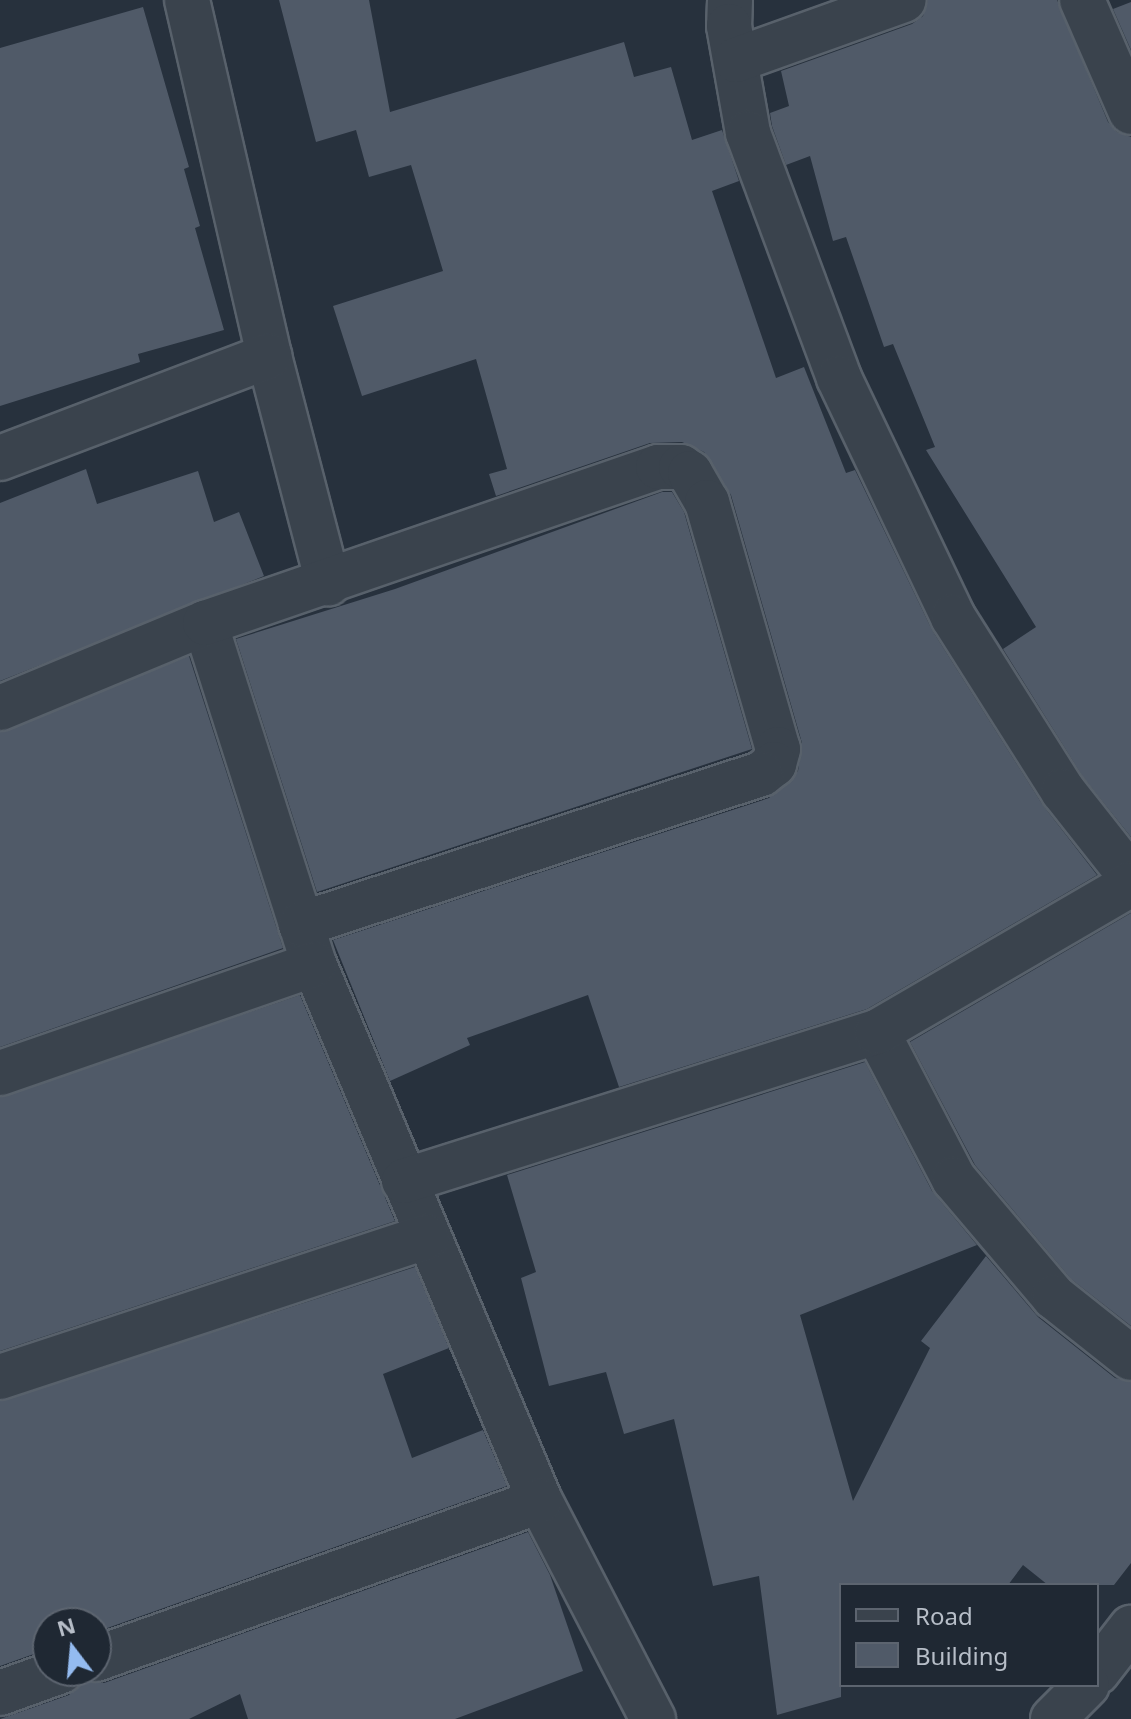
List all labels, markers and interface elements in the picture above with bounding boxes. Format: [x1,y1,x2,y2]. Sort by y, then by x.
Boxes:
legend [839,1583,1099,1687]
text: Road [915,1599,973,1632]
north arrow [32,1607,112,1687]
text: N [53,1609,79,1643]
text: Building [915,1639,1008,1672]

